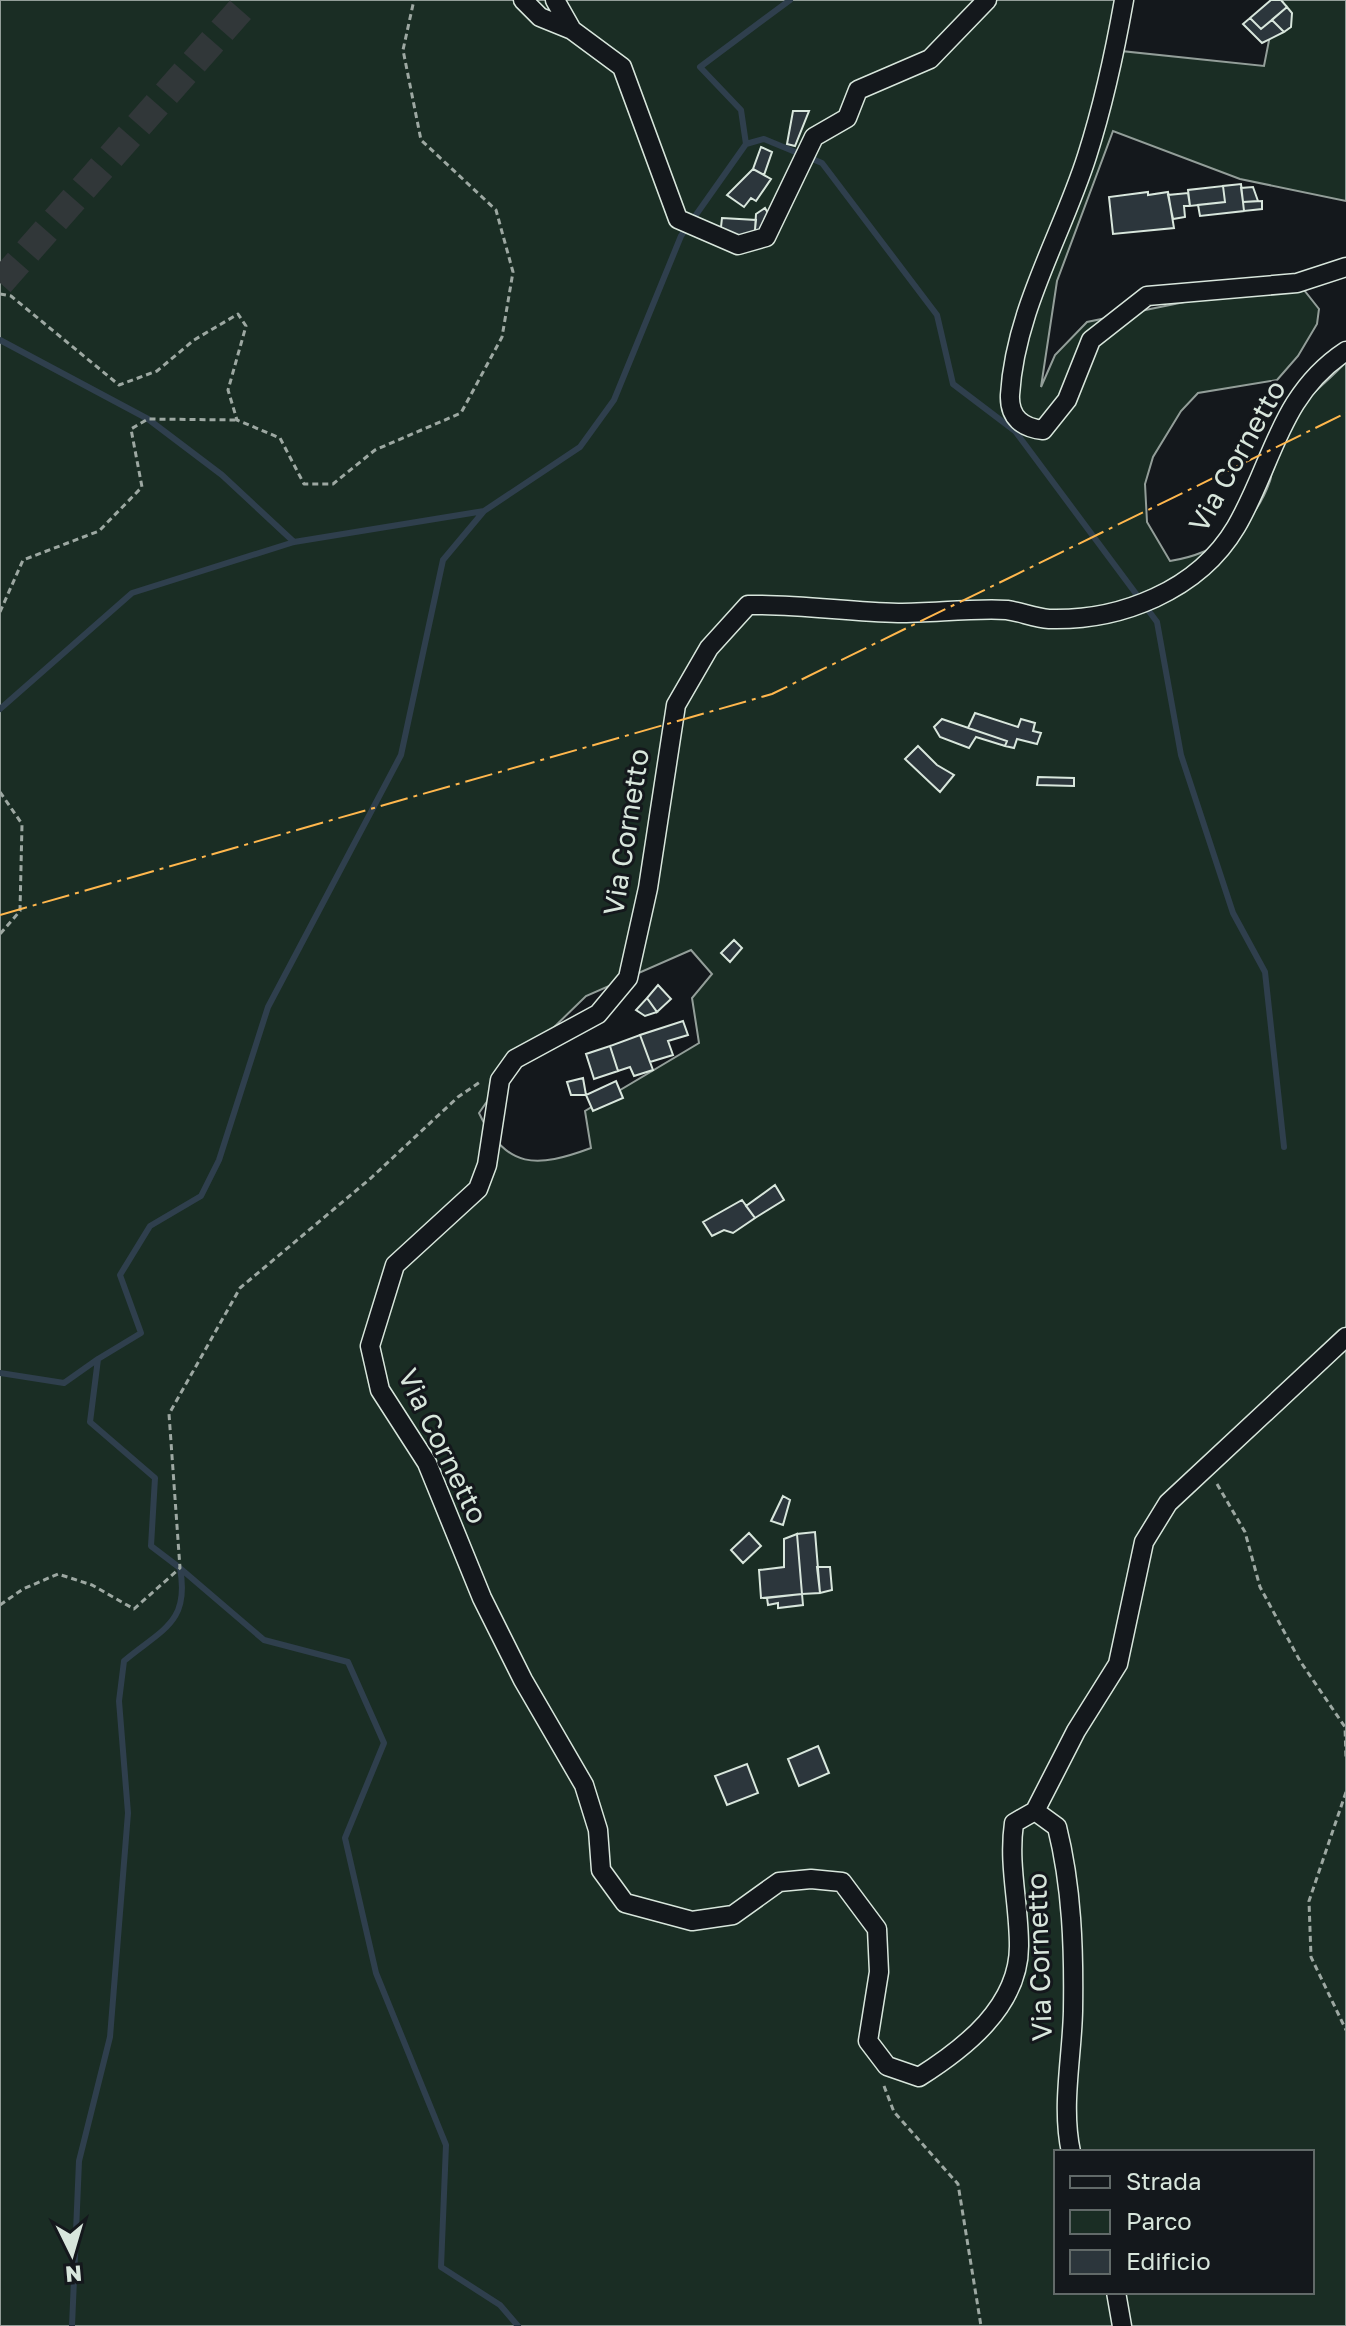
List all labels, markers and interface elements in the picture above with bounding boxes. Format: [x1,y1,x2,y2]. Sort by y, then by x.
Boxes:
street label: Via Cornetto [1181,374,1292,537]
street label: Via Cornetto [596,746,655,918]
street label: Via Cornetto [392,1363,495,1529]
street label: Via Cornetto [1019,1872,1058,2042]
legend [1054,2150,1314,2294]
text: Strada [1126,2166,1201,2195]
text: Parco [1126,2206,1192,2235]
north arrow [32,2214,112,2294]
text: Edificio [1126,2246,1211,2275]
text: N [64,2260,83,2289]

